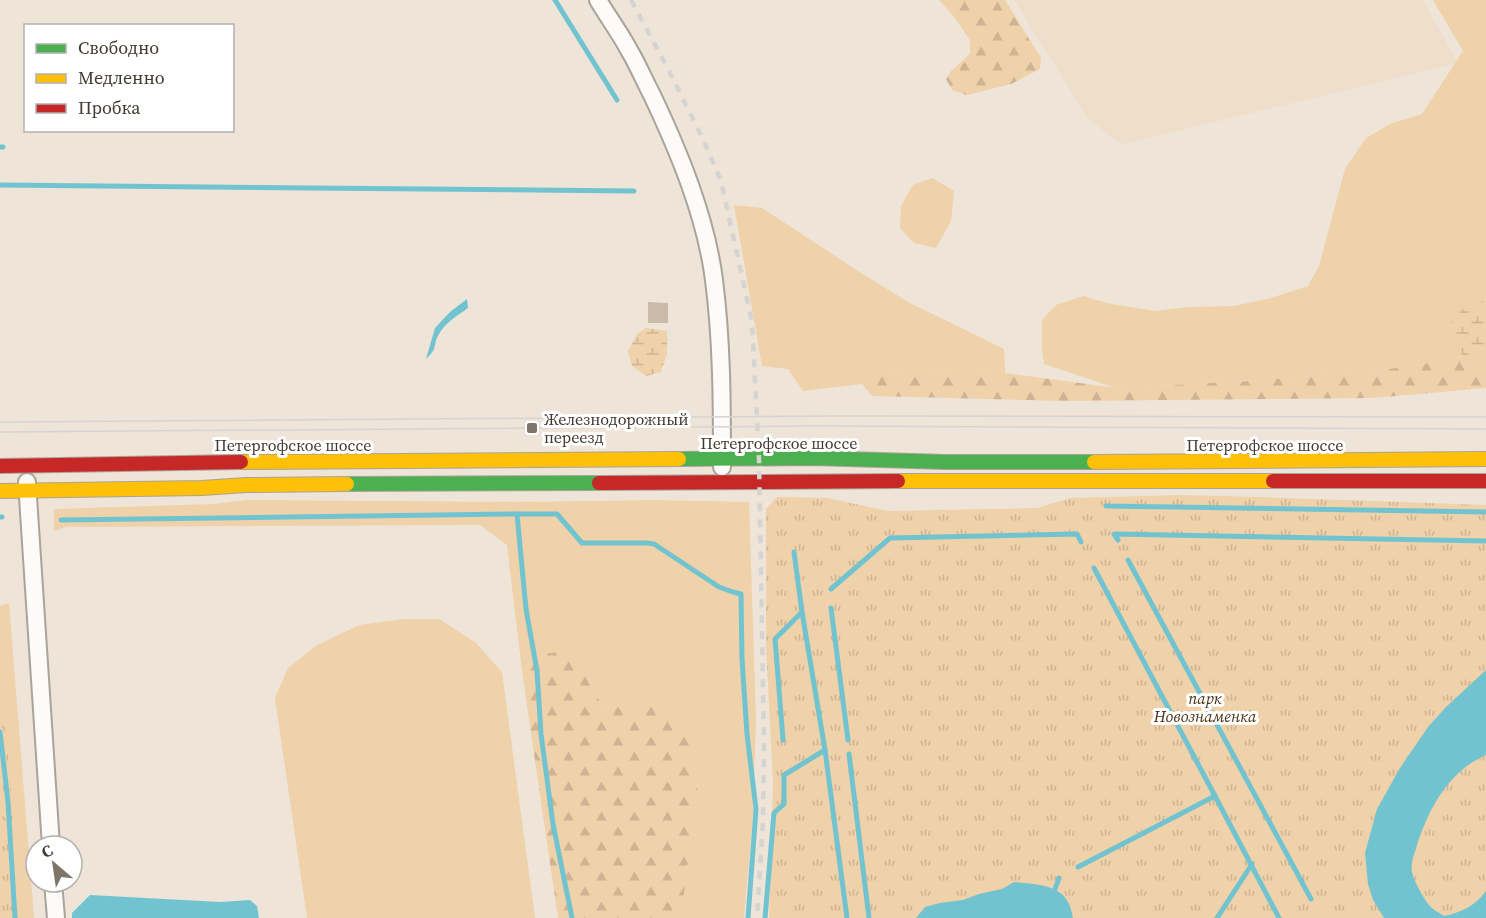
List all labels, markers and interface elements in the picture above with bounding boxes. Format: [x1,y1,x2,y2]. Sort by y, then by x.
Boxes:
legend [24,24,234,132]
text: Свободно [78,35,159,60]
text: Медленно [78,65,165,90]
text: Пробка [78,95,141,120]
place label: Железнодорожный переезд [544,408,689,448]
marker: Железнодорожный переезд [525,421,539,435]
street label: Петергофское шоссе [701,432,857,454]
street label: Петергофское шоссе [215,434,371,456]
street label: Петергофское шоссе [1187,434,1343,456]
park label: парк Новознаменка [1153,687,1257,727]
north arrow [24,834,84,894]
text: С [37,839,56,863]

